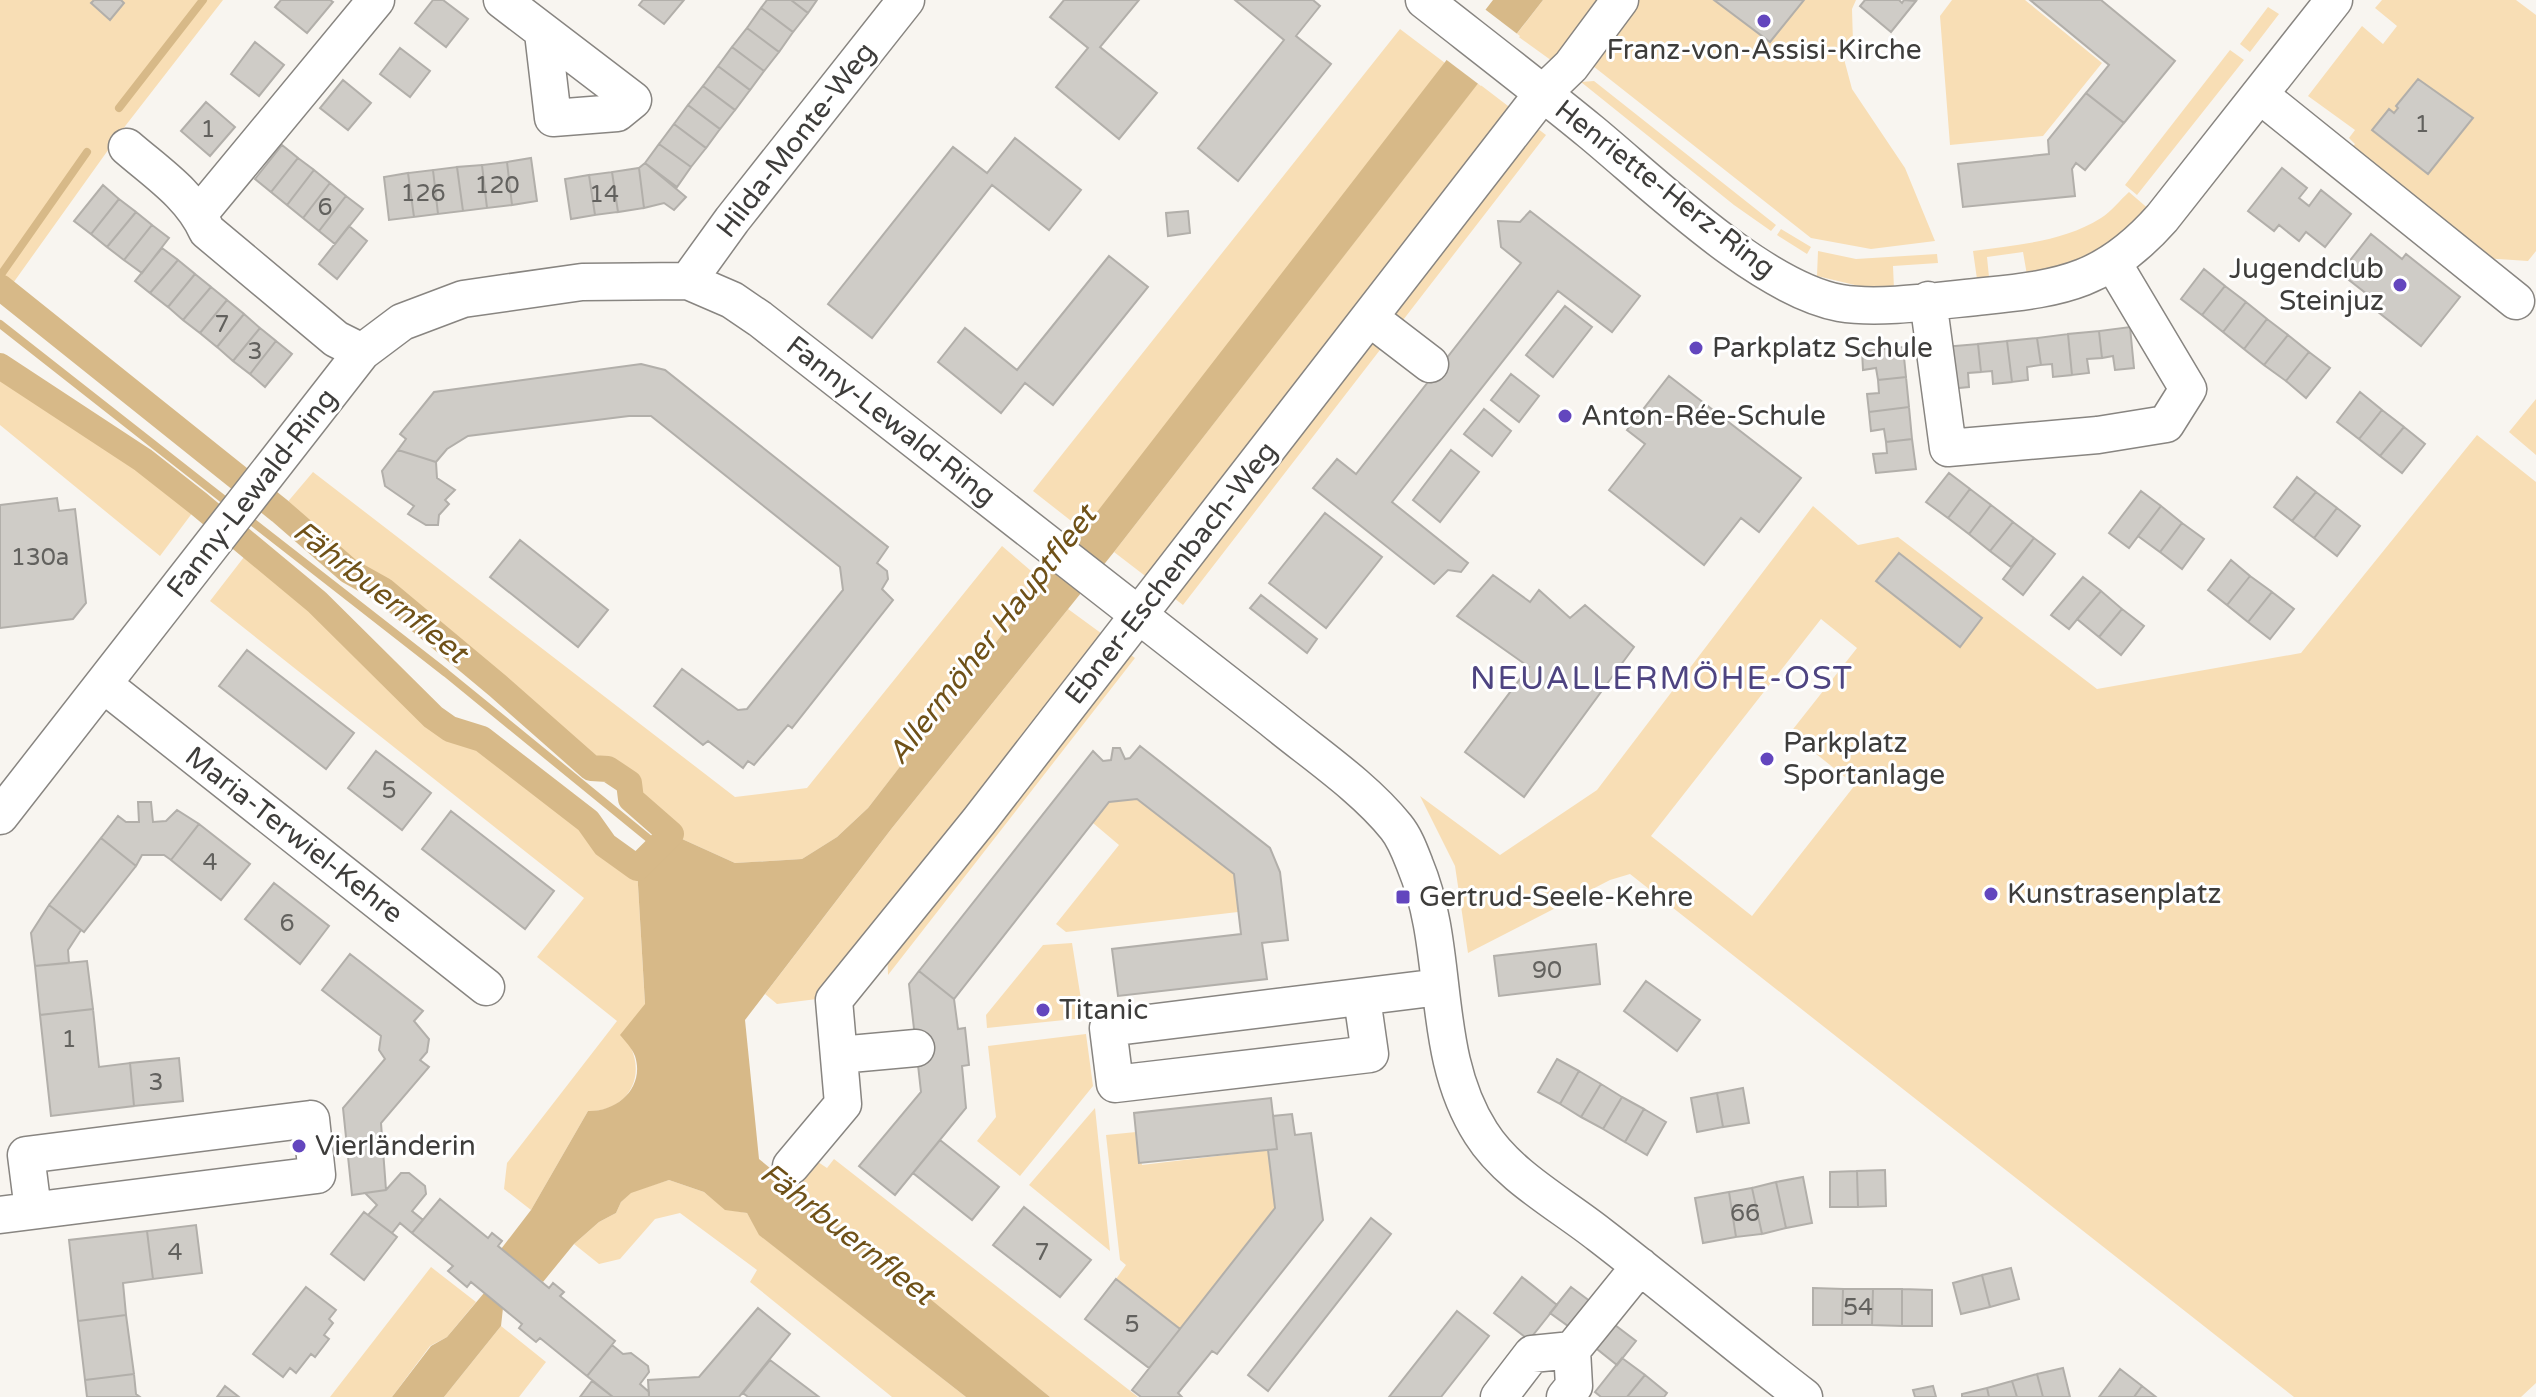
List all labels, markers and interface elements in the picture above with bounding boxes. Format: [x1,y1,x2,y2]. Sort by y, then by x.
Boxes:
marker: Franz-von-Assisi-Kirche [1755,12,1773,30]
place label: Franz-von-Assisi-Kirche [1606,33,1922,67]
street label: Hilda-Monte-Weg [709,36,883,244]
street label: Henriette-Herz-Ring [1548,92,1782,286]
house number: 1 [2414,110,2430,139]
house number: 1 [200,115,216,144]
house number: 120 [474,171,520,200]
house number: 126 [400,179,446,208]
house number: 14 [589,180,619,209]
house number: 6 [317,193,333,222]
place label: Jugendclub Steinjuz [2229,252,2384,318]
marker: Jugendclub Steinjuz [2391,276,2409,294]
house number: 7 [214,310,230,339]
street label: Fanny-Lewald-Ring [780,329,1002,513]
place label: Parkplatz Schule [1712,331,1933,365]
house number: 3 [247,337,263,366]
marker: Parkplatz Schule [1687,339,1705,357]
street label: Fanny-Lewald-Ring [160,382,344,604]
place label: Anton-Rée-Schule [1581,399,1826,433]
marker: Anton-Rée-Schule [1556,407,1574,425]
street label: Ebner-Eschenbach-Weg [1058,435,1284,711]
water label: Allermöher Hauptfleet [879,495,1107,772]
water label: Fährbuernfleet [286,513,477,674]
house number: 130a [11,543,69,572]
district label: NEUALLERMÖHE-OST [1470,660,1854,698]
place label: Parkplatz Sportanlage [1783,726,1945,792]
street label: Maria-Terwiel-Kehre [178,739,410,931]
marker: Parkplatz Sportanlage [1758,750,1776,768]
house number: 5 [381,776,397,805]
house number: 4 [202,848,218,877]
place label: Kunstrasenplatz [2007,877,2221,911]
place label: Gertrud-Seele-Kehre [1419,880,1693,914]
marker: Kunstrasenplatz [1982,885,2000,903]
marker: Gertrud-Seele-Kehre [1394,888,1412,906]
house number: 6 [279,909,295,938]
house number: 90 [1532,956,1562,985]
place label: Titanic [1059,993,1148,1027]
marker: Titanic [1034,1001,1052,1019]
house number: 1 [61,1025,77,1054]
house number: 3 [148,1068,164,1097]
place label: Vierländerin [315,1129,476,1163]
marker: Vierländerin [290,1137,308,1155]
water label: Fährbuernfleet [753,1155,944,1316]
house number: 66 [1730,1199,1760,1228]
house number: 4 [167,1238,183,1267]
house number: 7 [1034,1238,1050,1267]
house number: 54 [1843,1293,1873,1322]
house number: 5 [1124,1310,1140,1339]

